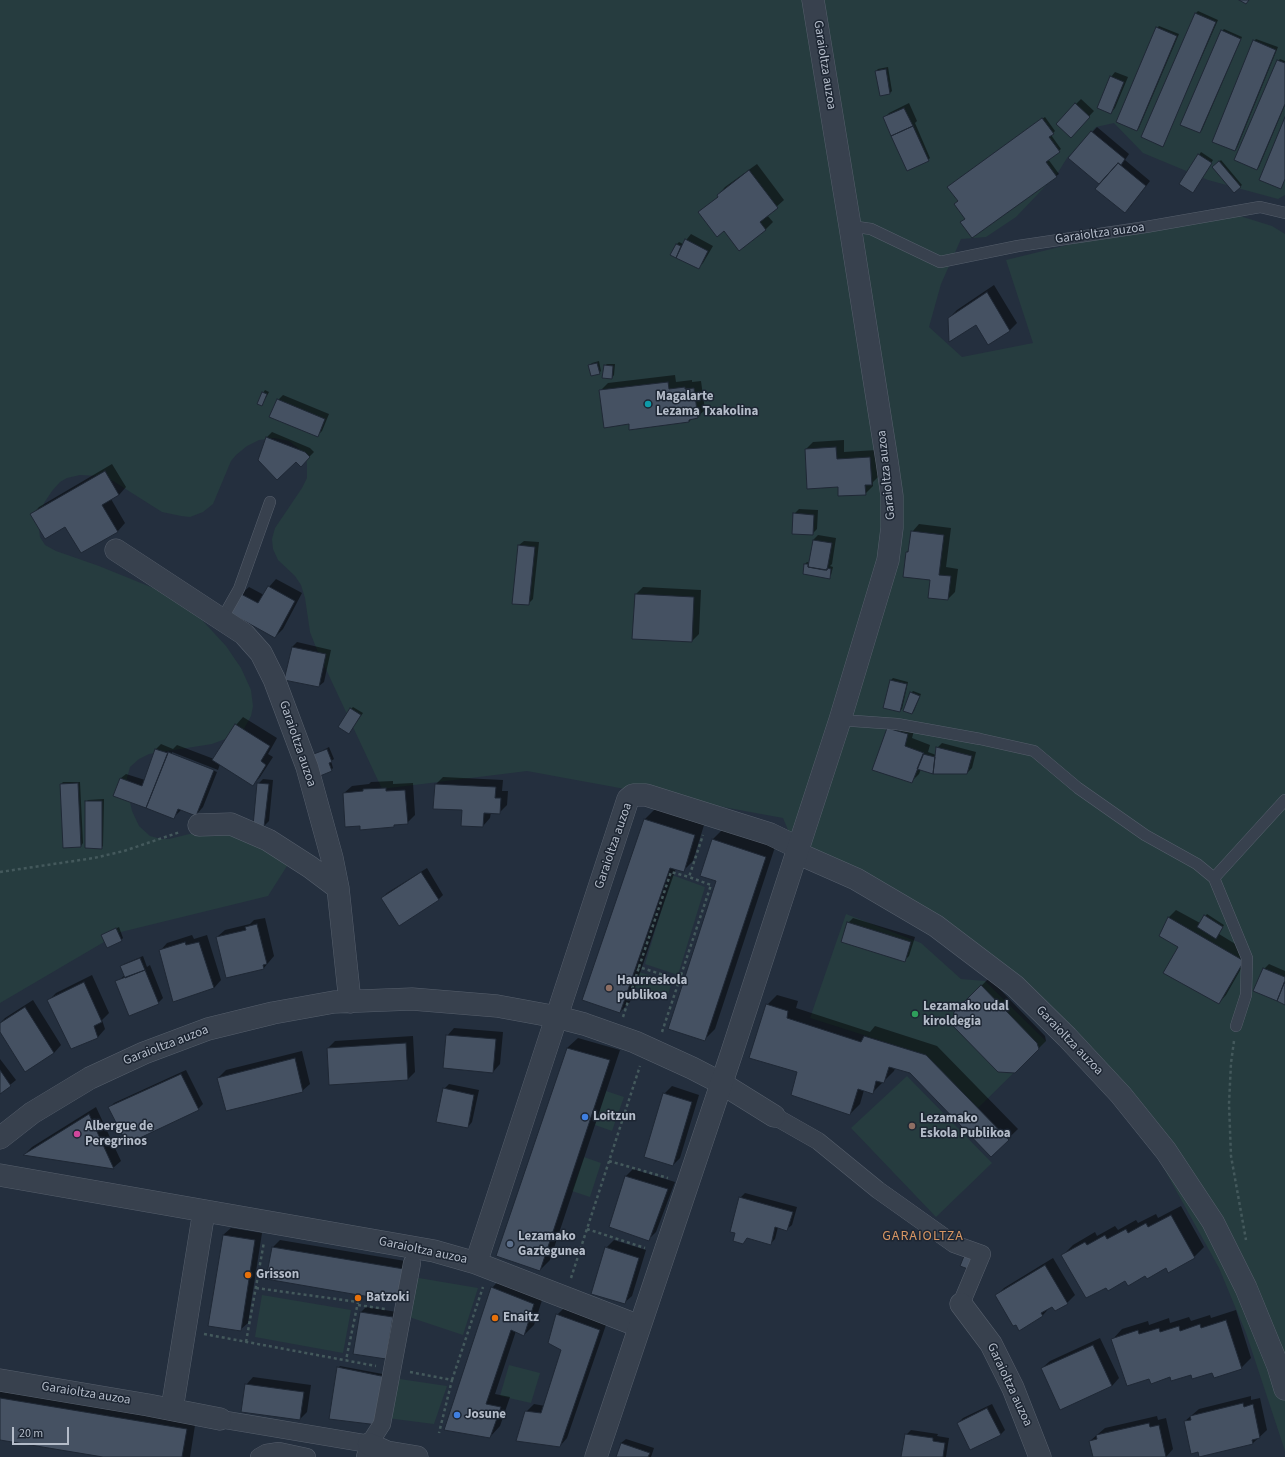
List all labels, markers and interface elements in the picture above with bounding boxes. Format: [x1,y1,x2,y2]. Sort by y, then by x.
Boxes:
street label: Garaioltza auzoa [809,19,839,111]
street label: Garaioltza auzoa [1054,220,1146,248]
place label: Magalarte Lezama Txakolina [656,389,758,420]
marker: Magalarte Lezama Txakolina [643,399,653,409]
street label: Garaioltza auzoa [875,429,899,521]
street label: Garaioltza auzoa [275,699,319,789]
street label: Garaioltza auzoa [592,801,636,891]
place label: Haurreskola publikoa [617,973,687,1004]
marker: Haurreskola publikoa [604,983,614,993]
place label: Lezamako udal kiroldegia [923,999,1009,1030]
street label: Garaioltza auzoa [1032,1003,1106,1079]
marker: Lezamako udal kiroldegia [910,1009,920,1019]
street label: Garaioltza auzoa [121,1023,211,1069]
place label: Loitzun [593,1109,636,1125]
place label: Lezamako Eskola Publikoa [920,1111,1011,1142]
marker: Loitzun [580,1112,590,1122]
place label: Albergue de Peregrinos [85,1119,153,1150]
marker: Lezamako Eskola Publikoa [907,1121,917,1131]
marker: Albergue de Peregrinos [72,1129,82,1139]
place label: Lezamako Gaztegunea [518,1229,586,1260]
district label: GARAIOLTZA [882,1229,964,1245]
street label: Garaioltza auzoa [377,1234,469,1268]
marker: Lezamako Gaztegunea [505,1239,515,1249]
place label: Grisson [256,1267,299,1283]
marker: Grisson [243,1270,253,1280]
place label: Batzoki [366,1290,409,1306]
marker: Batzoki [353,1293,363,1303]
place label: Enaitz [503,1310,539,1326]
marker: Enaitz [490,1313,500,1323]
street label: Garaioltza auzoa [983,1341,1035,1429]
street label: Garaioltza auzoa [40,1379,132,1409]
place label: Josune [465,1407,506,1423]
marker: Josune [452,1410,462,1420]
scale bar [14,1419,71,1445]
text: 20 m [19,1425,43,1442]

